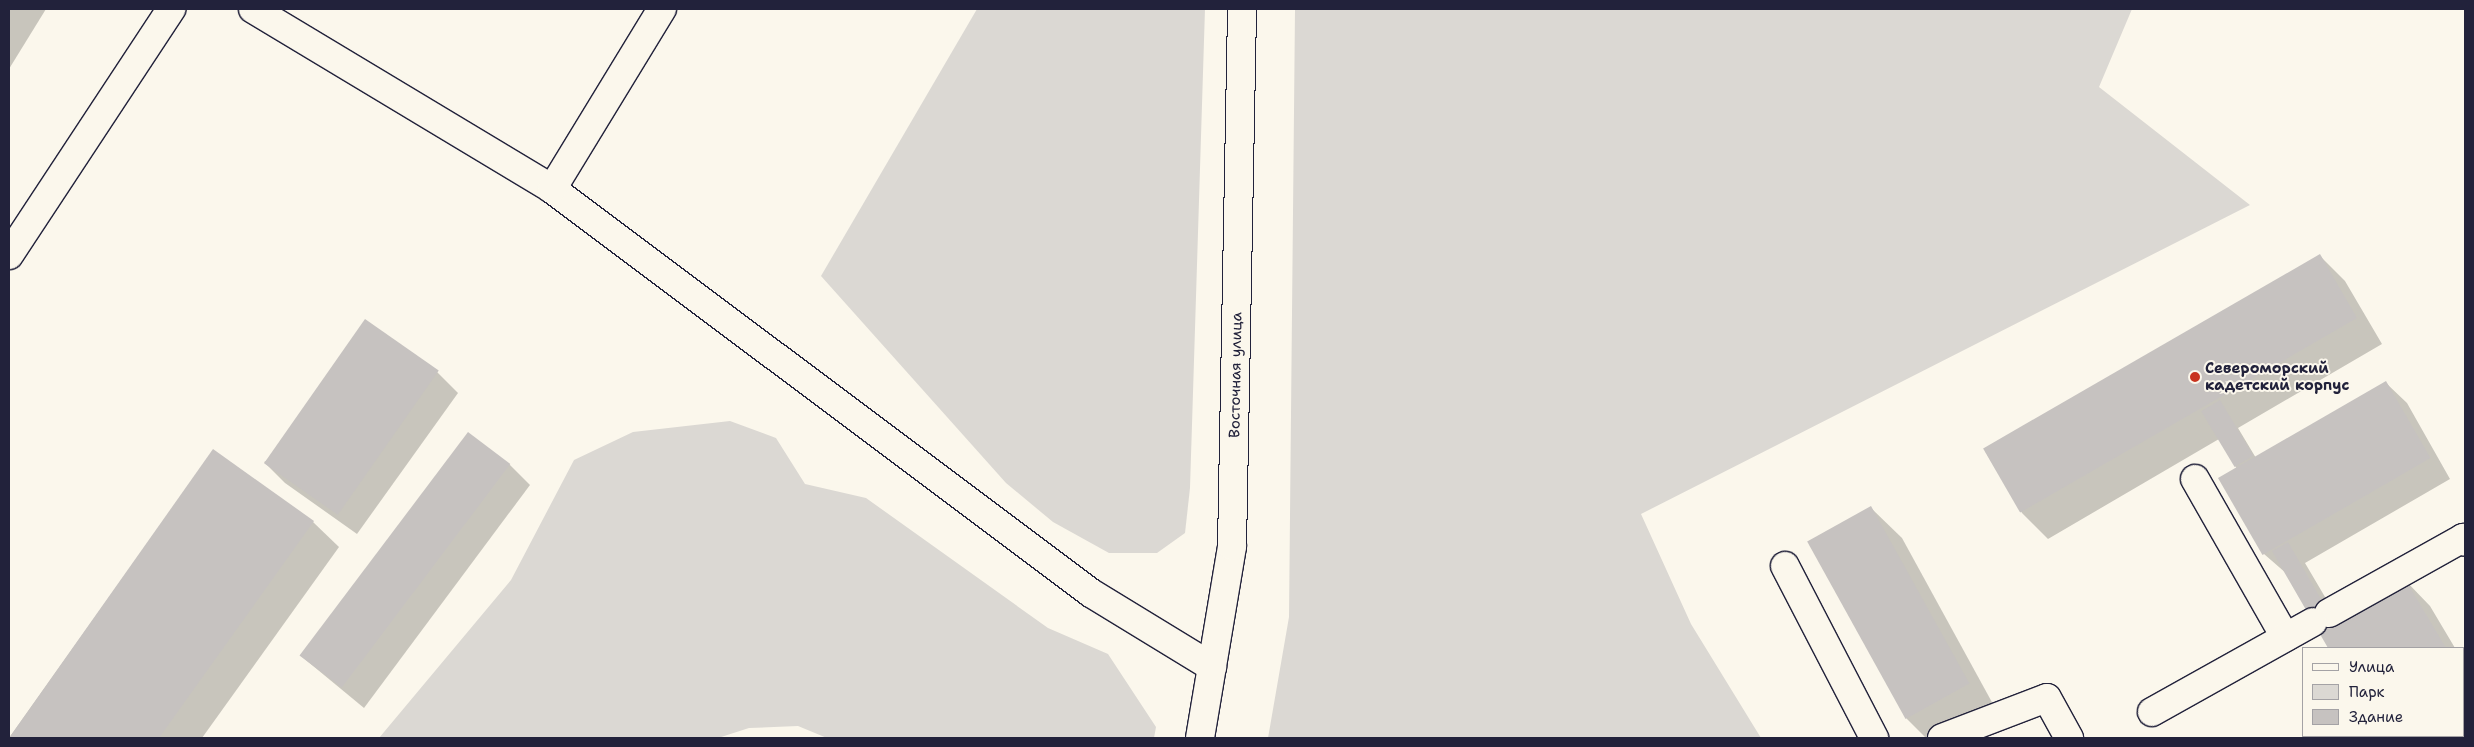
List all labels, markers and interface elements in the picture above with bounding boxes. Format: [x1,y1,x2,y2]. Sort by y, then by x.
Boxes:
street label: Восточная улица [1226,312,1246,438]
place label: Североморский кадетский корпус [2205,359,2349,394]
marker: Североморский кадетский корпус [2189,371,2201,383]
legend [2302,647,2464,737]
text: Улица [2349,657,2394,677]
text: Парк [2349,682,2385,702]
text: Здание [2349,707,2403,727]

